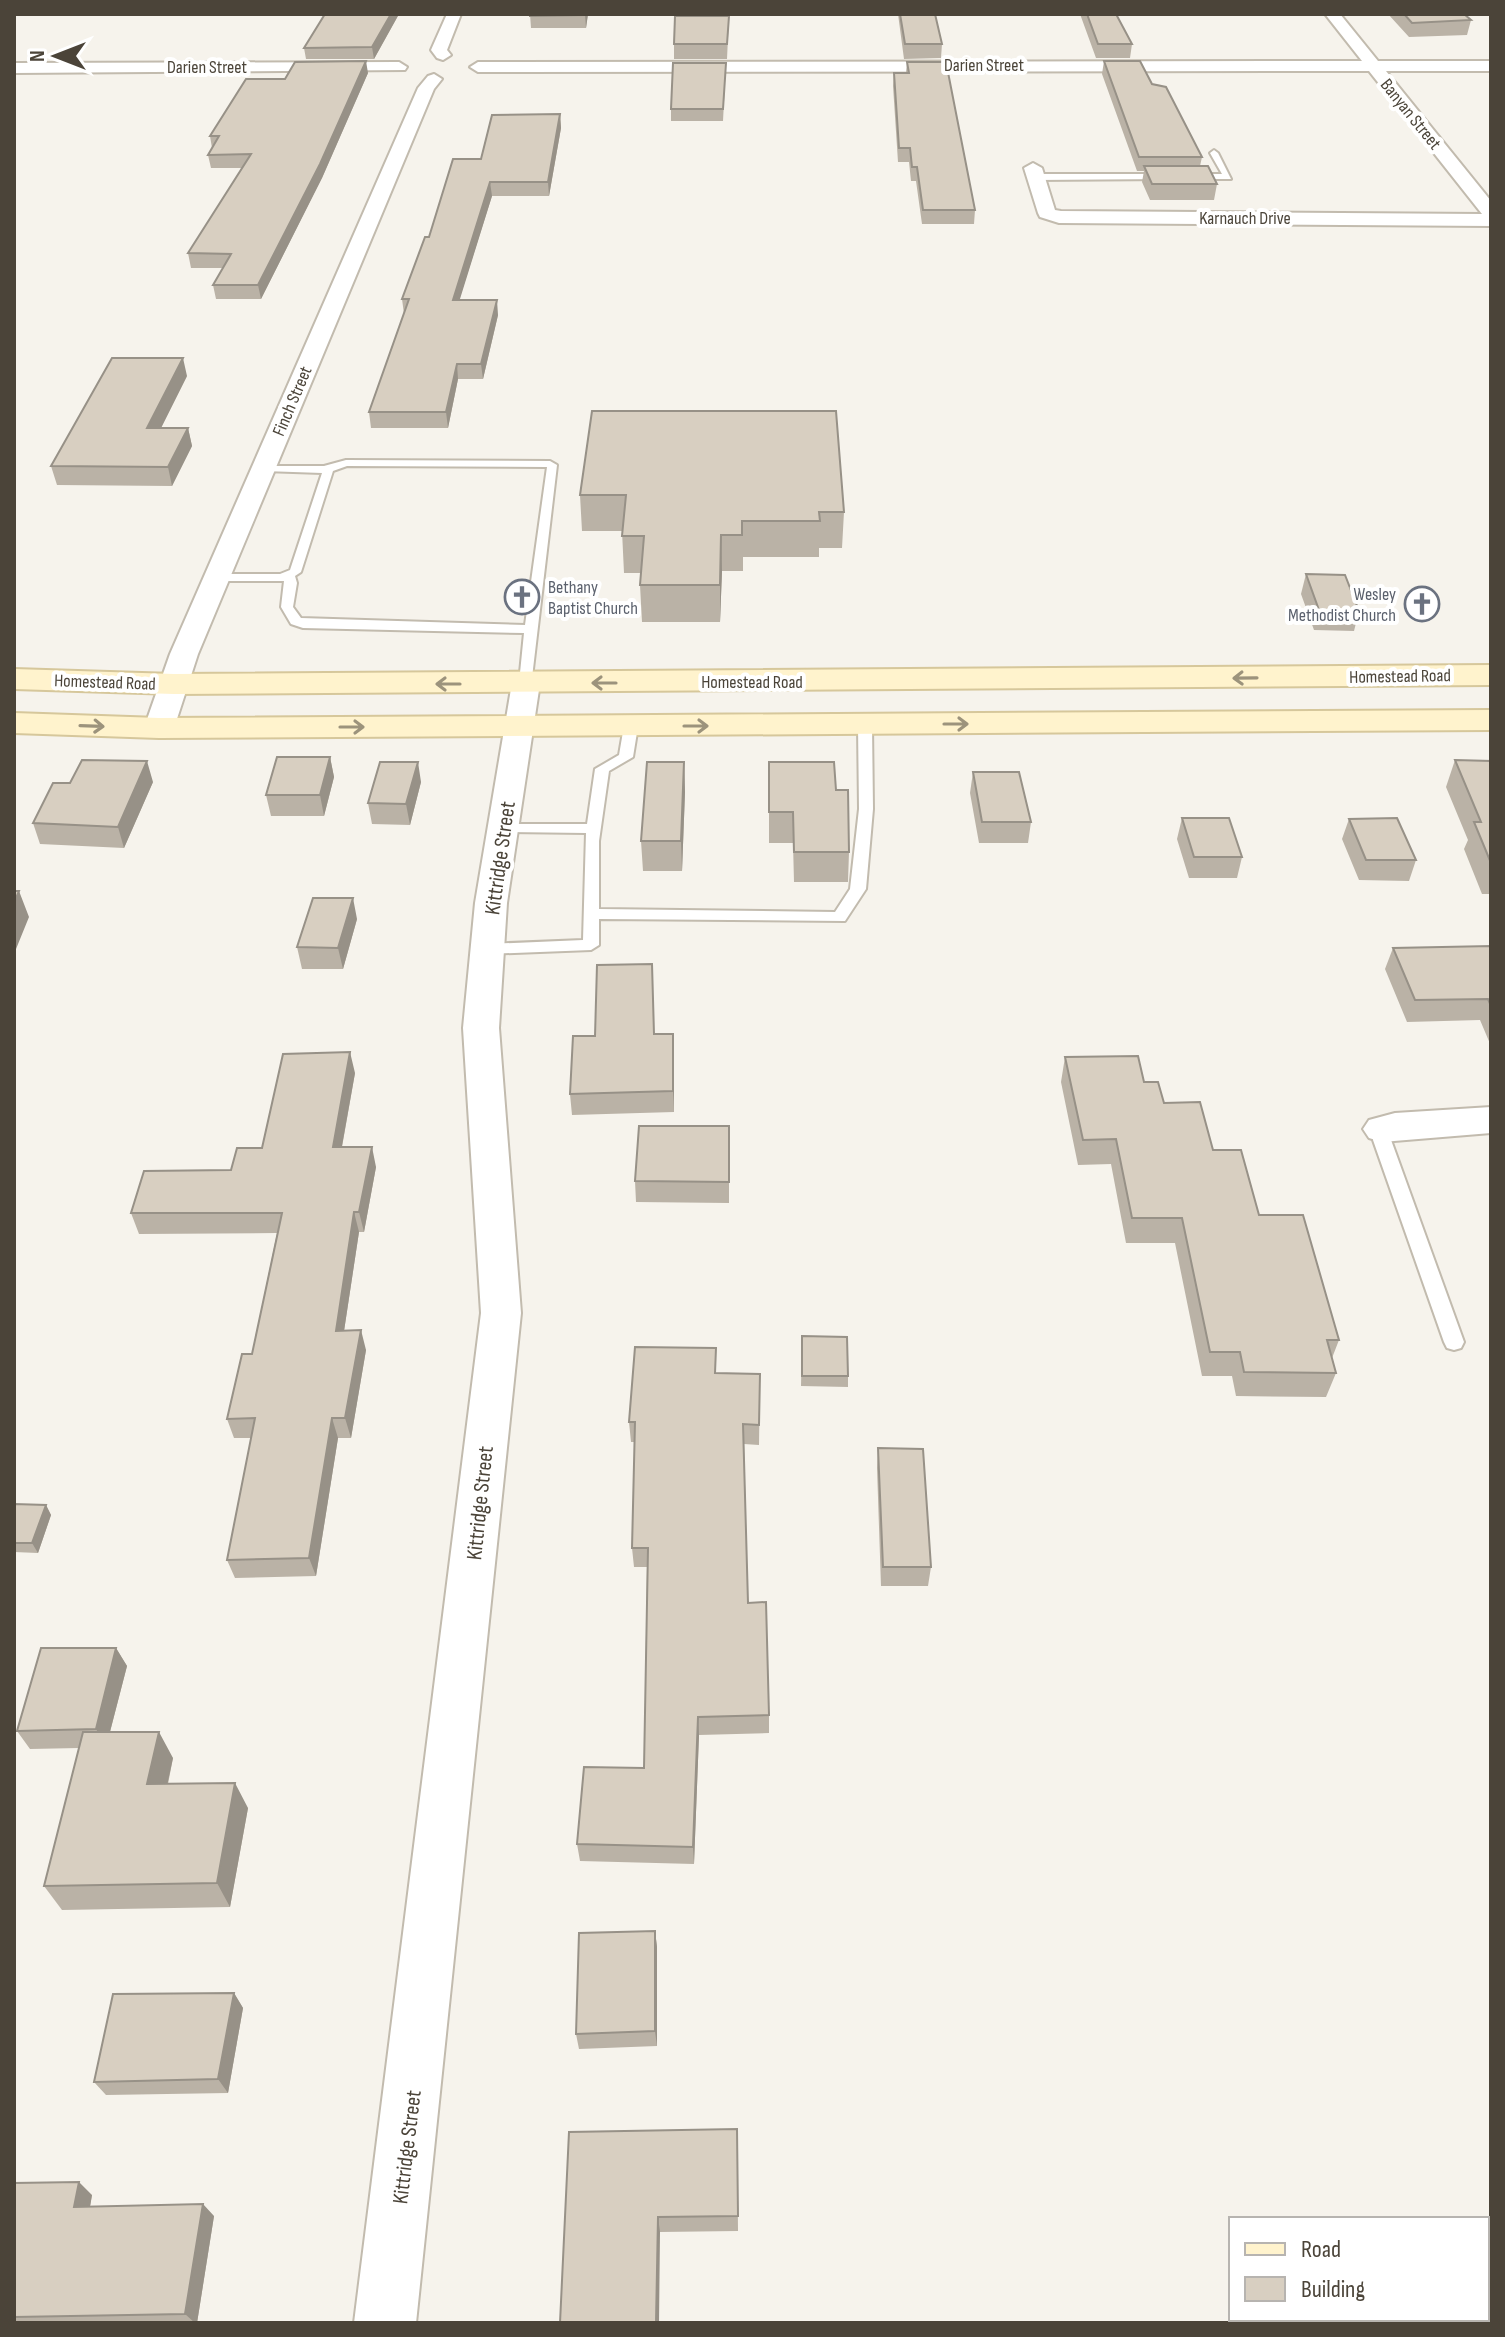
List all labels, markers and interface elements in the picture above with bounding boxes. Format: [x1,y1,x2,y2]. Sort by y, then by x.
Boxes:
north arrow [16,16,96,96]
text: N [24,50,51,62]
street label: Darien Street [944,55,1024,76]
street label: Darien Street [167,57,247,78]
street label: Banyan Street [1376,75,1446,154]
street label: Karnauch Drive [1199,208,1291,229]
street label: Finch Street [268,363,317,439]
place label: Bethany Baptist Church [548,577,638,619]
church icon: Bethany Baptist Church [503,578,541,616]
place label: Wesley Methodist Church [1288,584,1396,626]
church icon: Wesley Methodist Church [1403,585,1441,623]
street label: Homestead Road [1349,665,1451,688]
street label: Homestead Road [54,670,156,695]
one-way arrow [1232,670,1259,685]
street label: Homestead Road [701,672,803,693]
one-way arrow [591,675,618,691]
one-way arrow [435,676,462,691]
one-way arrow [942,716,969,732]
one-way arrow [78,718,105,733]
one-way arrow [682,718,709,733]
one-way arrow [338,719,365,735]
street label: Kittridge Street [479,799,522,917]
street label: Kittridge Street [461,1445,500,1562]
street label: Kittridge Street [387,2088,428,2206]
legend [1229,2217,1489,2321]
text: Road [1301,2235,1341,2264]
text: Building [1301,2275,1365,2304]

